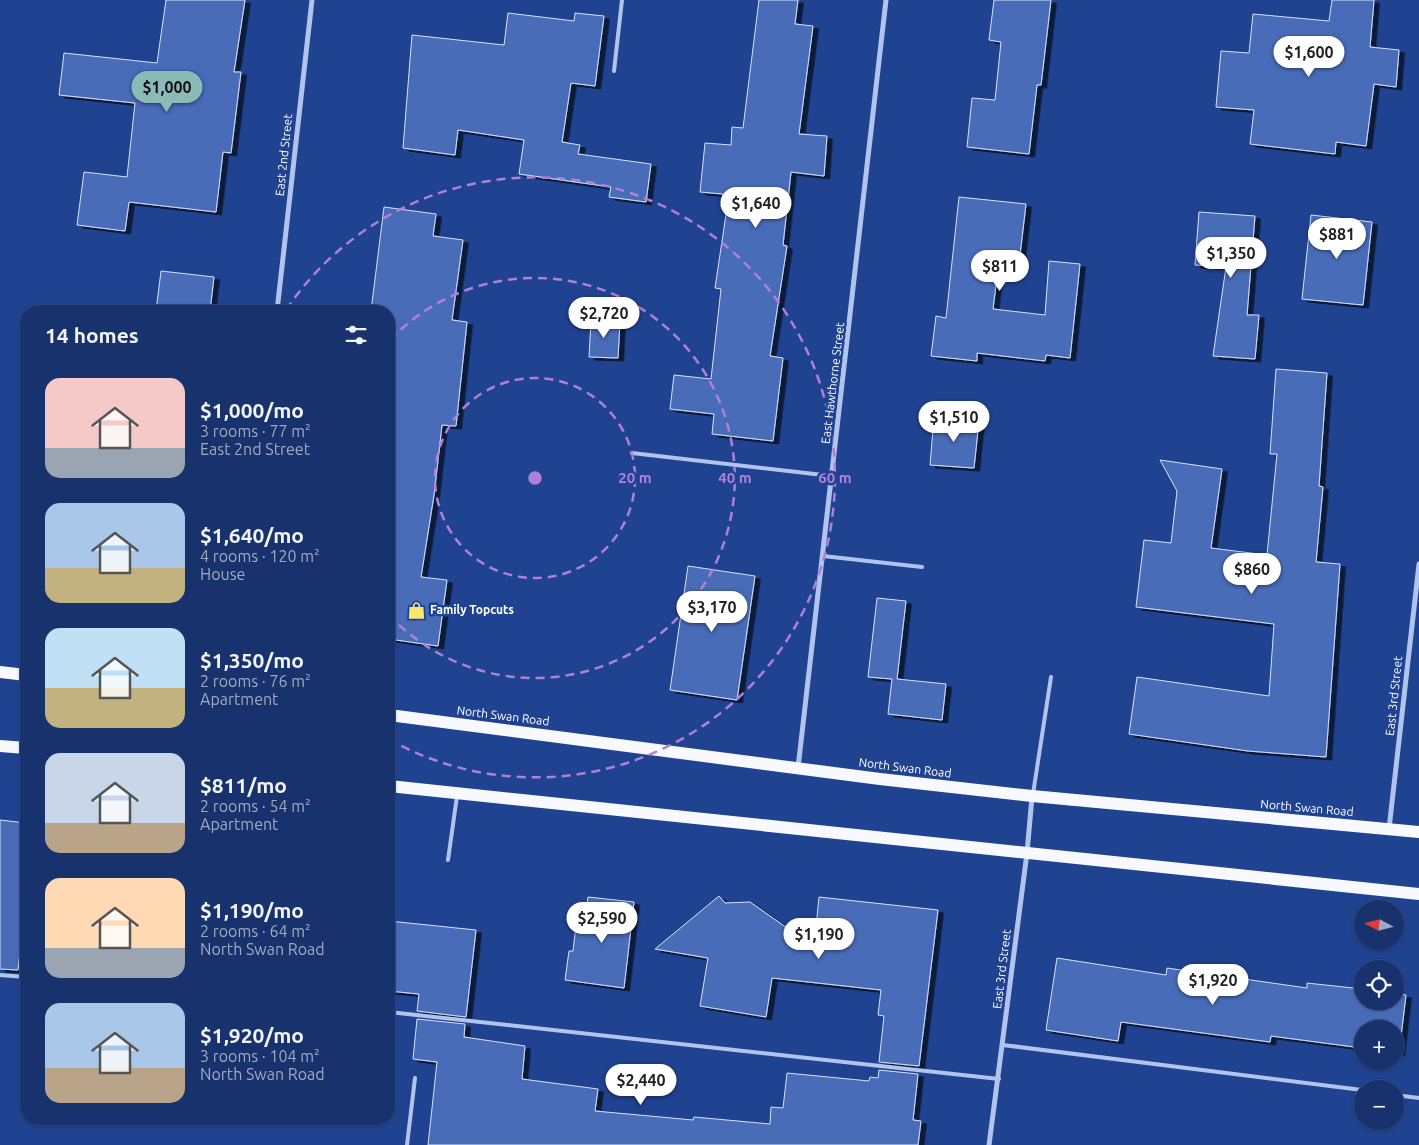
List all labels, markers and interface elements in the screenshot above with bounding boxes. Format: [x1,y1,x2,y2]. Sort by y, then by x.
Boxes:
pin: $1,600 [1268,36,1350,78]
text: $1,600 [1284,43,1334,61]
pin: $1,000 [126,70,208,113]
text: $1,000 [142,78,192,96]
street label: East 2nd Street [273,113,294,197]
pin: $1,640 [715,186,797,229]
text: $1,640 [731,194,781,212]
pin: $881 [1307,218,1367,260]
text: $881 [1319,225,1355,243]
pin: $1,350 [1190,236,1272,279]
text: $1,350 [1206,244,1256,262]
pin: $811 [970,250,1030,292]
text: $811 [982,257,1018,275]
pin: $2,720 [563,296,645,339]
text: $2,720 [579,304,629,322]
icon: filters [342,321,370,349]
street label: East Hawthorne Street [819,321,846,444]
text: 14 homes [45,323,139,347]
icon: home [85,398,145,458]
text: $1,000/mo [200,398,304,422]
pin: $1,510 [913,400,995,443]
text: $1,510 [929,408,979,426]
text: 3 rooms · 77 m² [200,422,311,440]
text: East 2nd Street [200,440,310,458]
centre of rings [526,469,544,487]
text: 20 m [618,469,652,486]
text: 40 m [718,469,752,486]
text: 60 m [818,469,852,486]
icon: home [85,523,145,583]
text: $1,640/mo [200,523,304,547]
text: 4 rooms · 120 m² [200,547,320,565]
pin: $860 [1222,552,1282,595]
text: $860 [1234,560,1270,578]
text: House [200,565,245,583]
pin: $3,170 [671,590,753,633]
text: $3,170 [687,598,737,616]
shop icon: Family Topcuts [406,600,426,620]
place label: Family Topcuts [430,603,514,616]
icon: home [85,648,145,708]
text: $1,350/mo [200,648,304,672]
street label: East 3rd Street [1383,655,1404,736]
text: 2 rooms · 76 m² [200,672,311,690]
text: Apartment [200,690,278,708]
street label: North Swan Road [456,703,550,728]
street label: North Swan Road [858,755,952,780]
icon: home [85,773,145,833]
text: $811/mo [200,773,287,797]
text: 2 rooms · 54 m² [200,797,311,815]
street label: North Swan Road [1260,797,1354,818]
text: Apartment [200,815,278,833]
icon: home [85,898,145,958]
text: $1,190/mo [200,898,304,922]
north arrow [1354,900,1404,950]
map controls [1354,900,1404,1130]
pin: $2,590 [561,902,643,944]
text: $2,590 [577,909,627,927]
pin: $1,190 [778,918,860,960]
text: 2 rooms · 64 m² [200,922,311,940]
text: $1,190 [794,925,844,943]
street label: East 3rd Street [990,928,1013,1010]
text: North Swan Road [200,940,325,958]
button: locate [1354,960,1404,1010]
pin: $1,920 [1172,964,1254,1006]
text: $1,920 [1188,971,1238,989]
button: + [1354,1020,1404,1070]
icon: home [85,1023,145,1083]
text: $1,920/mo [200,1023,304,1047]
text: 3 rooms · 104 m² [200,1047,320,1065]
pin: $2,440 [600,1064,682,1106]
text: North Swan Road [200,1065,325,1083]
text: $2,440 [616,1071,666,1089]
button: − [1354,1080,1404,1130]

